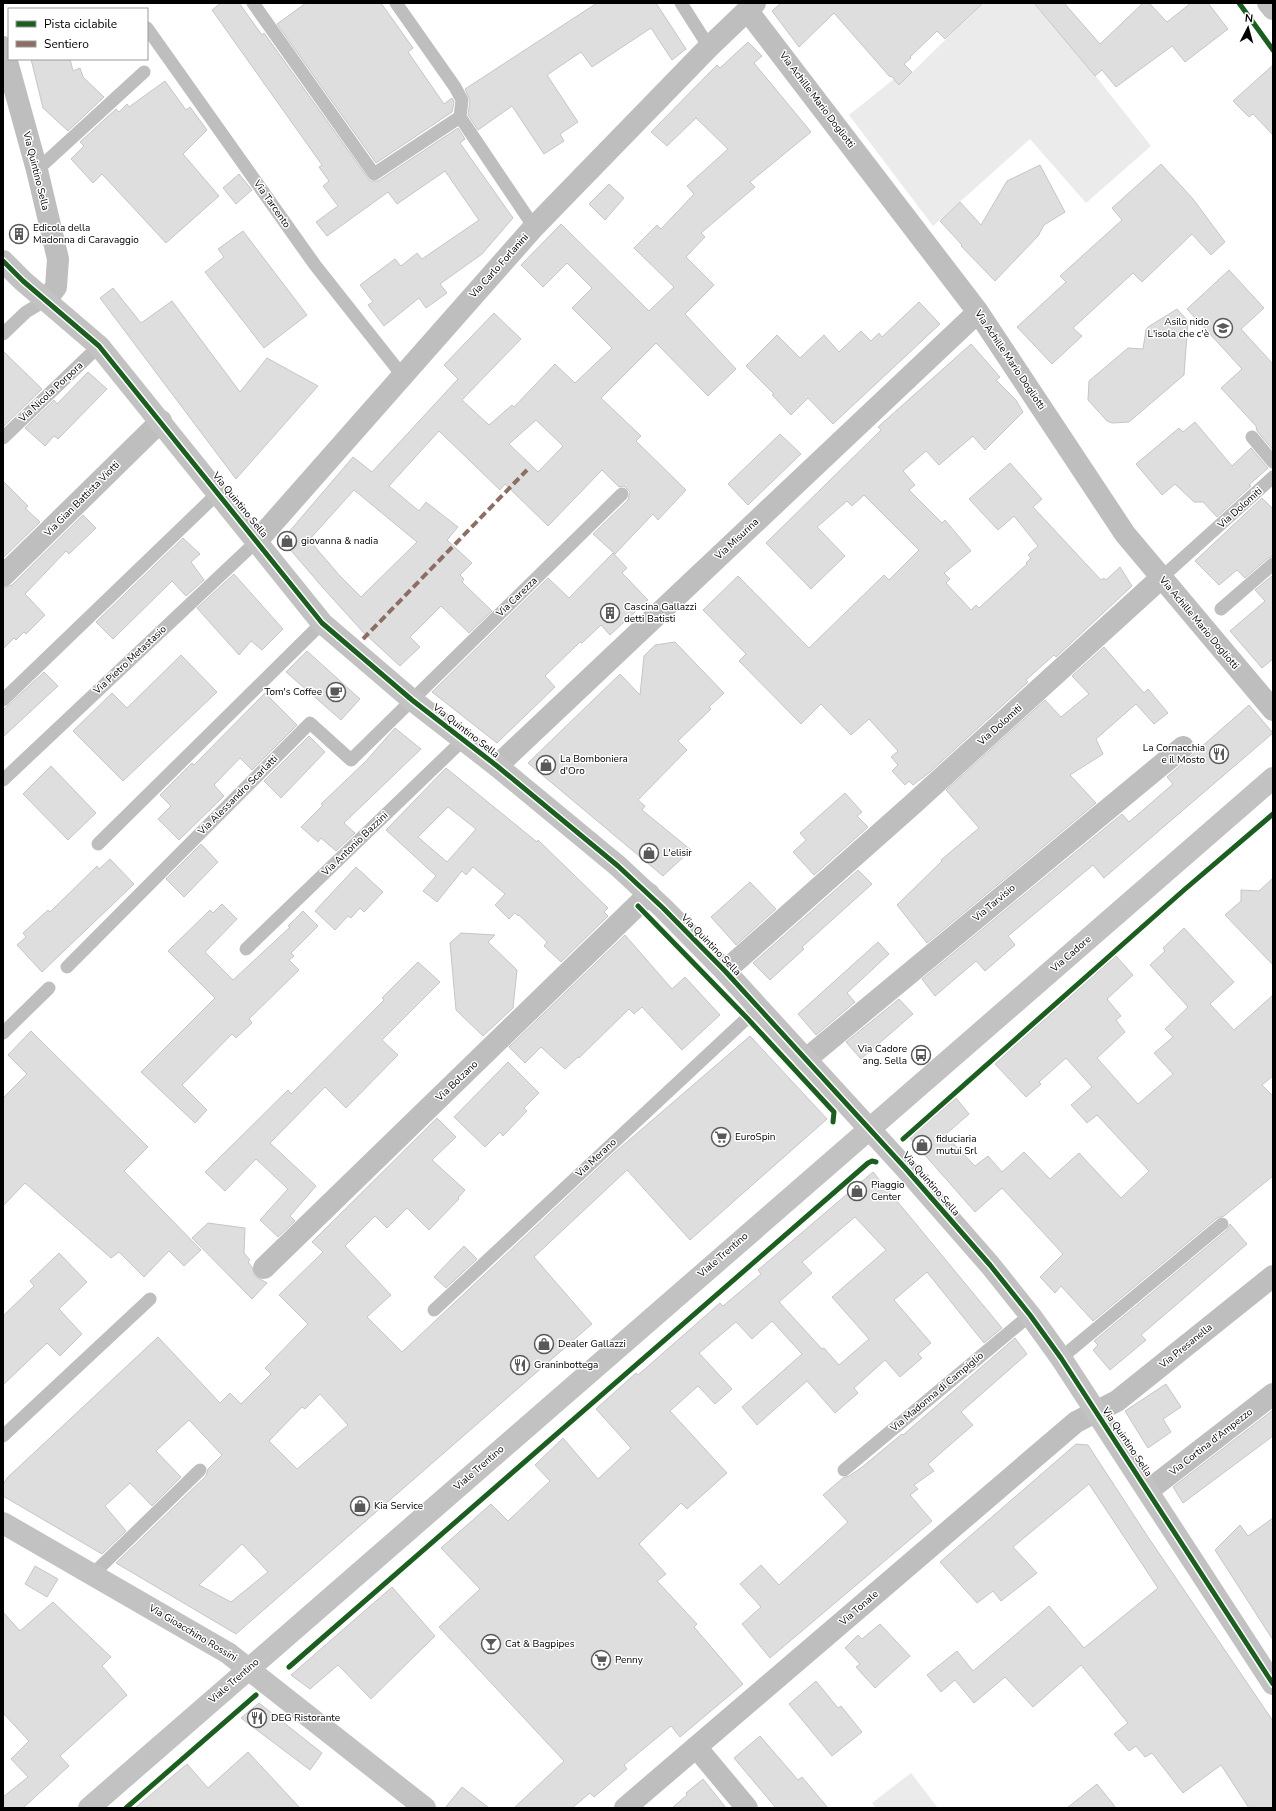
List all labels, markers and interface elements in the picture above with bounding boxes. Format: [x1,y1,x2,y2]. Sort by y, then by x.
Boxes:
legend [8,8,148,60]
north arrow [1228,8,1268,48]
text: N [1244,11,1254,26]
text: Pista ciclabile [44,16,117,32]
text: Sentiero [44,36,89,52]
street label: Via Achille Mario Dogliotti [775,48,858,151]
street label: Via Quintino Sella [19,129,53,212]
street label: Via Tarcento [250,176,294,231]
place label: Edicola della Madonna di Caravaggio [33,221,139,247]
building icon: Edicola della Madonna di Caravaggio [8,223,30,245]
street label: Via Carlo Forlanini [466,231,532,302]
street label: Via Achille Mario Dogliotti [971,307,1049,413]
place label: Asilo nido L'isola che c'è [1147,315,1209,341]
school or university icon: Asilo nido L'isola che c'è [1212,317,1234,339]
street label: Via Nicola Porpora [15,359,86,426]
street label: Via Gian Battista Viotti [40,458,123,541]
street label: Via Quintino Sella [209,468,271,541]
street label: Via Dolomiti [1214,484,1265,532]
street label: Via Misurina [711,515,762,564]
shop icon: giovanna & nadia [276,530,298,552]
place label: giovanna & nadia [301,534,378,548]
street label: Via Achille Mario Dogliotti [1155,573,1242,672]
street label: Via Carezza [493,574,541,621]
place label: Cascina Gallazzi detti Batisti [624,600,697,626]
building icon: Cascina Gallazzi detti Batisti [599,602,621,624]
street label: Via Pietro Metastasio [90,622,170,698]
cafe icon: Tom's Coffee [325,681,347,703]
place label: Tom's Coffee [264,685,322,699]
street label: Via Quintino Sella [429,700,502,761]
street label: Via Dolomiti [974,701,1025,749]
place label: La Cornacchia e il Mosto [1143,741,1205,767]
restaurant icon: La Cornacchia e il Mosto [1208,743,1230,765]
street label: Via Alessandro Scarlatti [194,752,281,839]
place label: La Bomboniera d'Oro [560,752,628,778]
shop icon: La Bomboniera d'Oro [535,754,557,776]
street label: Via Antonio Bazzini [318,809,391,880]
shop icon: L'elisir [638,842,660,864]
place label: L'elisir [663,846,692,860]
street label: Via Tarvisio [969,881,1019,926]
street label: Via Quintino Sella [677,910,744,979]
street label: Via Cadore [1047,933,1094,976]
place label: Via Cadore ang. Sella [857,1042,907,1068]
bus stop icon: Via Cadore ang. Sella [910,1044,932,1066]
street label: Via Bolzano [432,1057,481,1105]
supermarket icon: EuroSpin [710,1126,732,1148]
place label: EuroSpin [735,1130,776,1144]
place label: fiduciaria mutui Srl [936,1132,977,1158]
shop icon: fiduciaria mutui Srl [911,1134,933,1156]
street label: Via Merano [572,1135,620,1181]
street label: Via Quintino Sella [899,1148,963,1219]
place label: Piaggio Center [871,1178,905,1204]
shop icon: Piaggio Center [846,1180,868,1202]
street label: Viale Trentino [694,1229,751,1281]
street label: Via Presanella [1156,1320,1215,1372]
shop icon: Dealer Gallazzi [533,1333,555,1355]
place label: Dealer Gallazzi [558,1337,626,1351]
street label: Via Madonna di Campiglio [887,1349,987,1436]
restaurant icon: Graninbottega [509,1354,531,1376]
place label: Graninbottega [534,1358,598,1372]
street label: Via Quintino Sella [1098,1404,1155,1479]
street label: Via Cortina d'Ampezzo [1166,1405,1256,1480]
street label: Viale Trentino [450,1442,507,1494]
shop icon: Kia Service [349,1495,371,1517]
place label: Kia Service [374,1499,423,1513]
street label: Via Tonale [836,1587,881,1629]
street label: Via Gioacchino Rossini [145,1601,240,1665]
bar icon: Cat & Bagpipes [480,1633,502,1655]
place label: Cat & Bagpipes [505,1637,575,1651]
supermarket icon: Penny [590,1649,612,1671]
place label: Penny [615,1653,644,1667]
street label: Viale Trentino [205,1655,262,1707]
restaurant icon: DEG Ristorante [246,1707,268,1729]
place label: DEG Ristorante [271,1711,340,1725]

